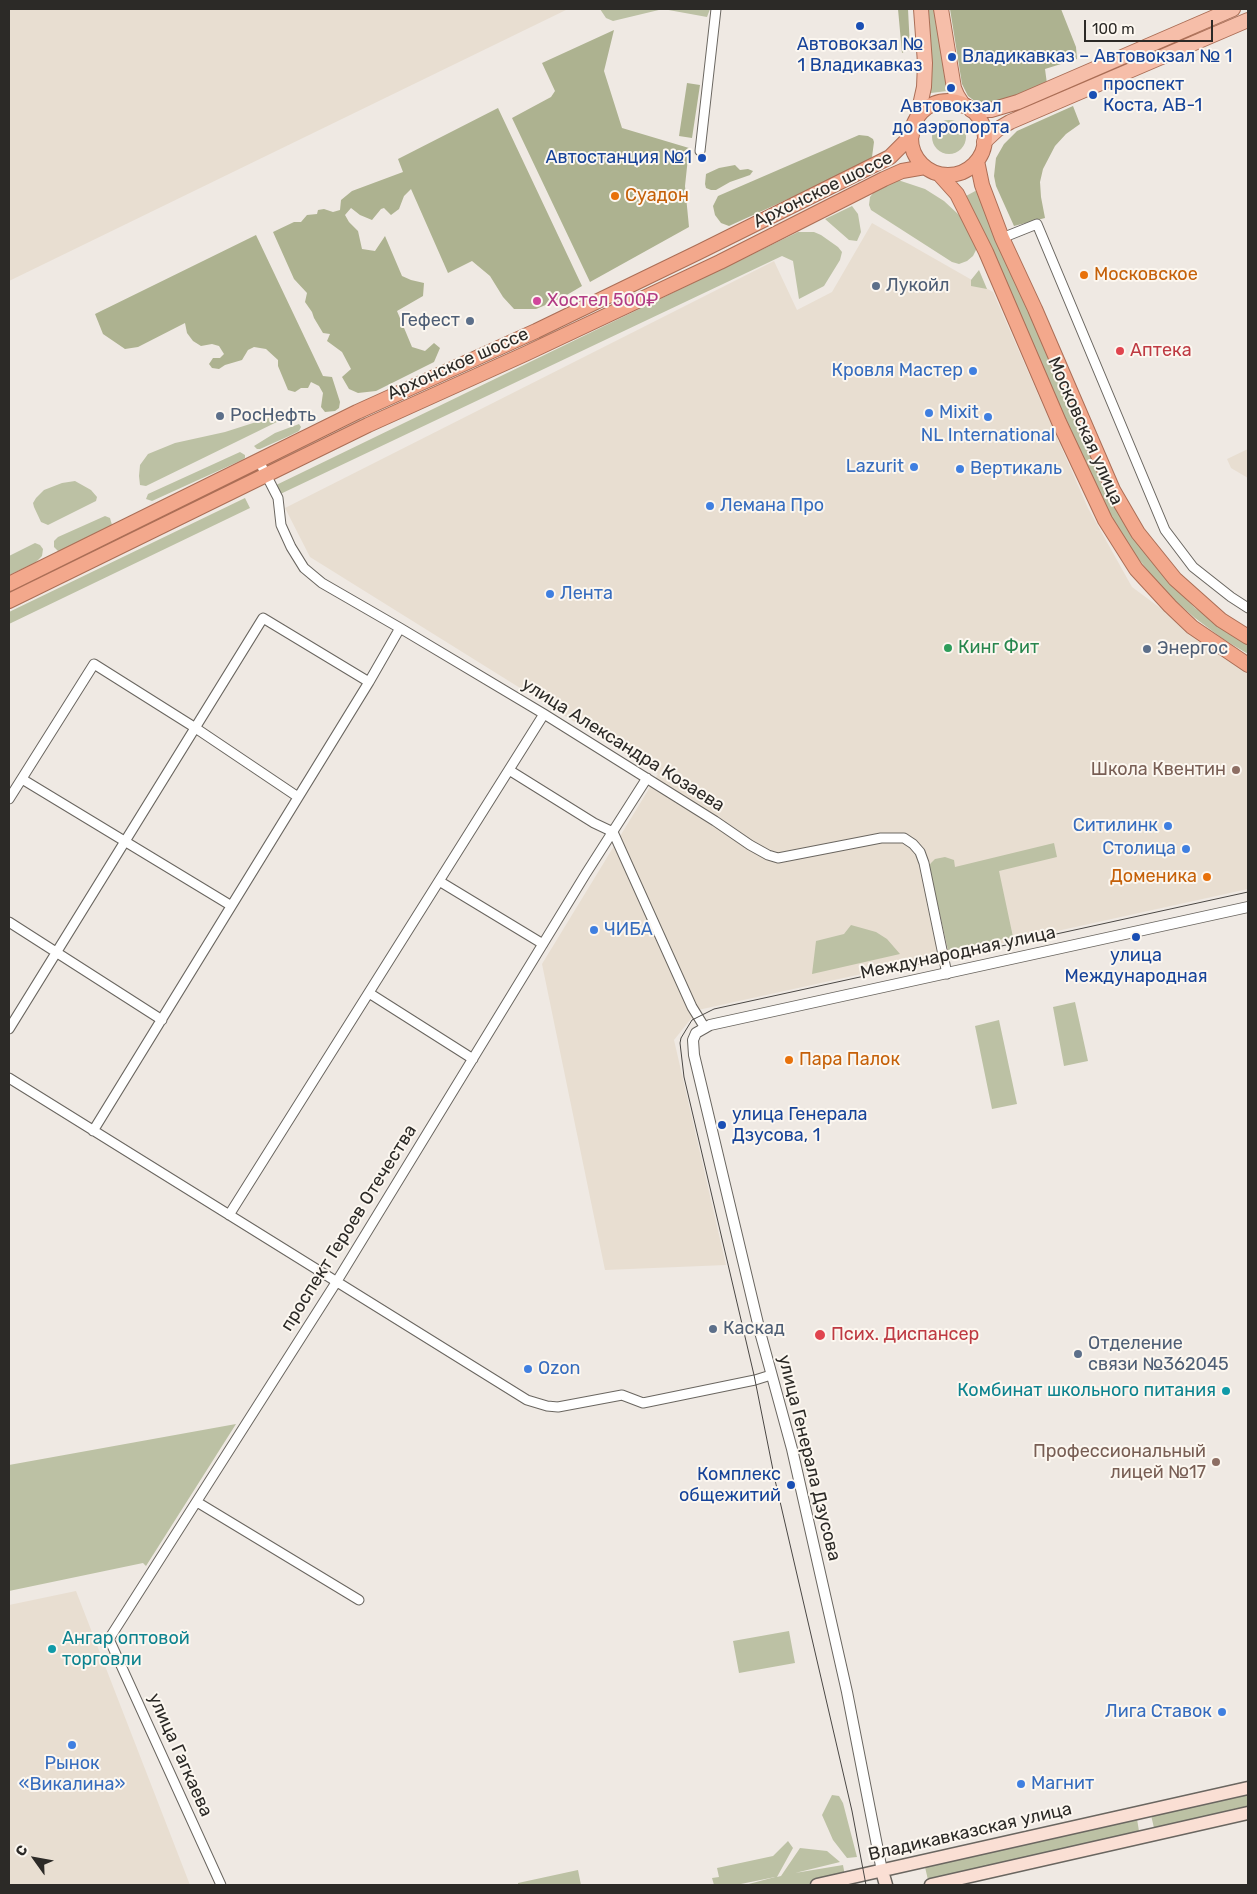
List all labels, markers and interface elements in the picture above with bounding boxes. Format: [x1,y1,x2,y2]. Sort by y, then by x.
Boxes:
scale bar [1087,10,1216,42]
marker: Автовокзал № 1 Владикавказ [854,20,866,32]
text: 100 m [1092,20,1134,38]
place label: Автовокзал № 1 Владикавказ [797,34,923,76]
place label: Владикавказ – Автовокзал № 1 [962,46,1233,68]
marker: Владикавказ – Автовокзал № 1 [946,51,958,63]
place label: проспект Коста, АВ-1 [1103,74,1202,116]
marker: Автовокзал до аэропорта [945,82,957,94]
marker: проспект Коста, АВ-1 [1087,89,1099,101]
place label: Автовокзал до аэропорта [892,96,1010,138]
place label: Автостанция №1 [545,147,692,169]
street label: Архонское шоссе [750,147,896,233]
marker: Автостанция №1 [696,152,708,164]
place label: Суадон [625,185,689,207]
marker: Суадон [609,190,621,202]
place label: Московское [1094,264,1198,286]
marker: Московское [1078,269,1090,281]
place label: Лукойл [886,275,950,297]
marker: Лукойл [870,280,882,292]
place label: Хостел 500₽ [547,290,658,312]
marker: Хостел 500₽ [531,295,543,307]
place label: Гефест [401,310,460,332]
marker: Гефест [464,315,476,327]
street label: Архонское шоссе [384,323,532,405]
place label: Аптека [1130,340,1192,362]
marker: Аптека [1114,345,1126,357]
street label: Московская улица [1043,354,1127,508]
place label: Кровля Мастер [831,360,963,382]
marker: Кровля Мастер [967,365,979,377]
place label: Mixit [939,402,979,424]
place label: РосНефть [230,405,316,427]
marker: Mixit [923,407,935,419]
marker: РосНефть [214,410,226,422]
marker: NL International [982,411,994,423]
place label: NL International [921,425,1055,447]
place label: Lazurit [846,456,904,478]
place label: Вертикаль [970,458,1062,480]
marker: Lazurit [908,461,920,473]
marker: Вертикаль [954,463,966,475]
place label: Лемана Про [720,495,824,517]
marker: Лемана Про [704,500,716,512]
place label: Лента [560,583,613,605]
marker: Лента [544,588,556,600]
place label: Кинг Фит [958,637,1039,659]
place label: Энергос [1157,638,1228,660]
marker: Кинг Фит [942,642,954,654]
marker: Энергос [1141,643,1153,655]
street label: улица Александра Козаева [518,674,728,816]
place label: Школа Квентин [1091,759,1226,781]
marker: Школа Квентин [1230,764,1242,776]
place label: Ситилинк [1073,815,1158,837]
marker: Ситилинк [1162,820,1174,832]
place label: Столица [1102,838,1176,860]
marker: Столица [1180,843,1192,855]
place label: Доменика [1110,866,1197,888]
marker: Доменика [1201,871,1213,883]
place label: ЧИБА [604,919,653,941]
street label: Международная улица [858,922,1058,984]
marker: ЧИБА [588,924,600,936]
marker: улица Международная [1130,931,1142,943]
place label: улица Международная [1065,945,1207,988]
place label: Пара Палок [799,1049,900,1071]
marker: Пара Палок [783,1054,795,1066]
place label: улица Генерала Дзусова, 1 [732,1104,868,1146]
marker: улица Генерала Дзусова, 1 [716,1119,728,1131]
street label: проспект Героев Отечества [276,1121,422,1335]
place label: Каскад [723,1318,785,1340]
marker: Каскад [707,1323,719,1335]
place label: Псих. Диспансер [831,1324,979,1346]
marker: Псих. Диспансер [813,1328,827,1342]
place label: Отделение связи №362045 [1088,1333,1229,1376]
marker: Отделение связи №362045 [1072,1348,1084,1360]
street label: улица Генерала Дзусова [773,1353,845,1563]
place label: Ozon [538,1358,580,1380]
marker: Ozon [522,1363,534,1375]
place label: Комбинат школьного питания [957,1380,1216,1402]
marker: Комбинат школьного питания [1220,1385,1232,1397]
place label: Профессиональный лицей №17 [1033,1441,1206,1484]
marker: Профессиональный лицей №17 [1210,1456,1222,1468]
place label: Комплекс общежитий [679,1464,781,1506]
marker: Комплекс общежитий [785,1479,797,1491]
place label: Ангар оптовой торговли [62,1628,190,1670]
marker: Ангар оптовой торговли [46,1643,58,1655]
street label: улица Гагкаева [143,1690,217,1820]
place label: Лига Ставок [1105,1701,1212,1723]
marker: Лига Ставок [1216,1706,1228,1718]
marker: Рынок «Викалина» [66,1739,78,1751]
place label: Рынок «Викалина» [19,1753,125,1796]
place label: Магнит [1031,1773,1094,1795]
marker: Магнит [1015,1778,1027,1790]
street label: Владикавказская улица [866,1798,1074,1866]
north arrow [10,1834,60,1884]
text: С [12,1842,32,1859]

